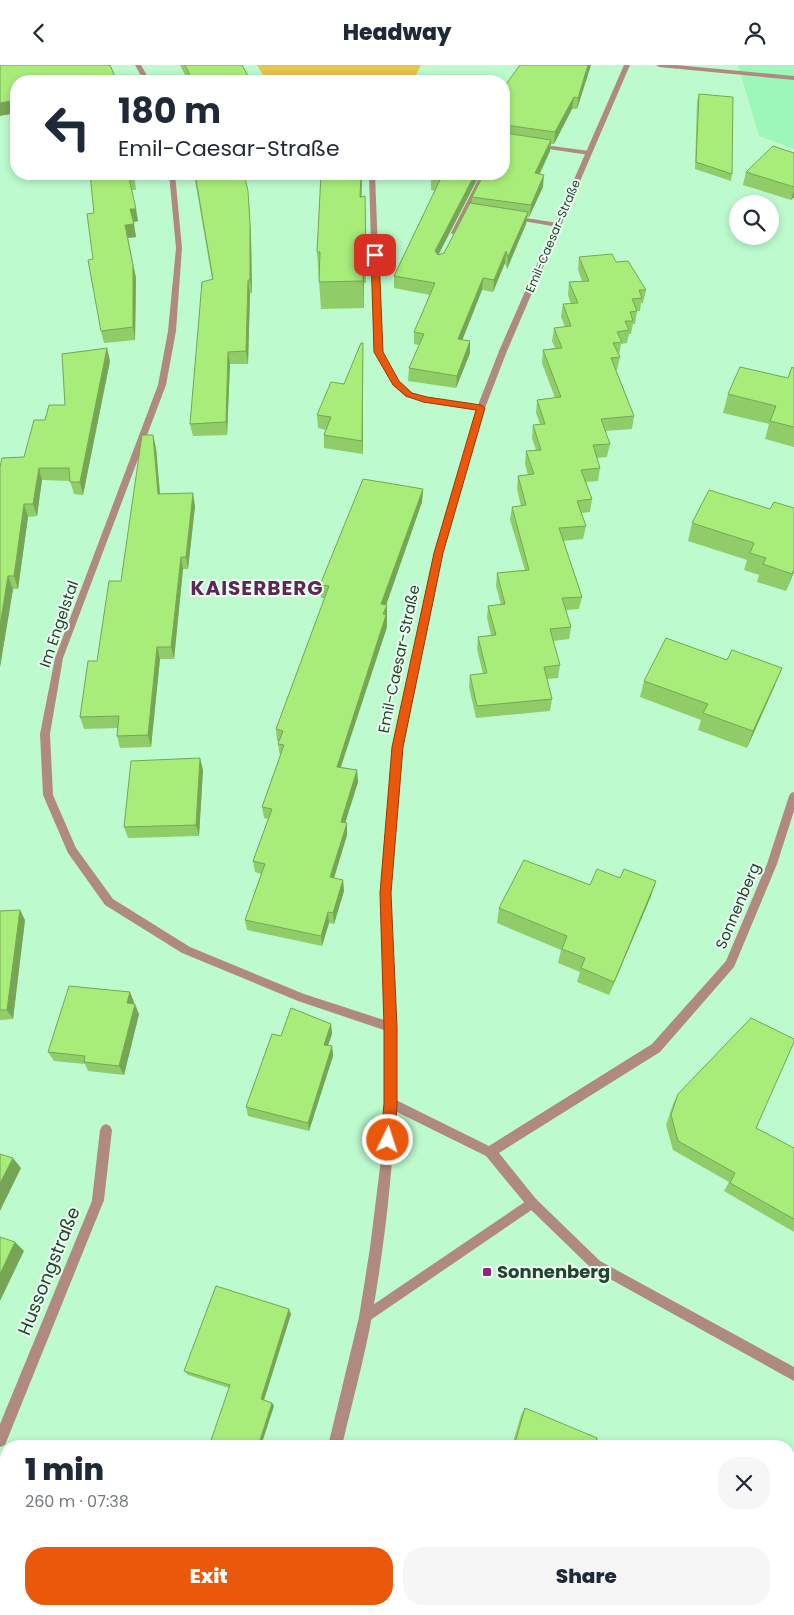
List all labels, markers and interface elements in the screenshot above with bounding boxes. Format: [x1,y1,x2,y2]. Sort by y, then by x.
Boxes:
text: Headway [343,17,451,48]
icon: back [25,19,53,47]
icon: person [741,19,769,47]
text: 180 m [118,86,221,135]
icon: left [35,95,100,160]
text: Emil-Caesar-Straße [118,133,340,164]
street label: Emil-Caesar-Straße [521,177,584,295]
map controls [729,195,779,245]
button: search [729,195,779,245]
pin [354,234,396,276]
icon: arrive [361,241,389,269]
district label: KAISERBERG [190,574,324,602]
street label: Im Engelstal [34,578,83,670]
street label: Emil-Caesar-Straße [373,583,424,735]
street label: Sonnenberg [710,860,765,952]
position arrow [361,1113,413,1165]
street label: Hussongstraße [11,1203,86,1339]
place label: Sonnenberg [497,1259,610,1284]
marker: Sonnenberg [481,1266,493,1278]
text: 1 min [25,1448,104,1491]
button: close [718,1457,770,1509]
text: 260 m · 07:38 [25,1490,129,1513]
button: Exit [25,1547,393,1605]
button: Share [403,1547,770,1605]

